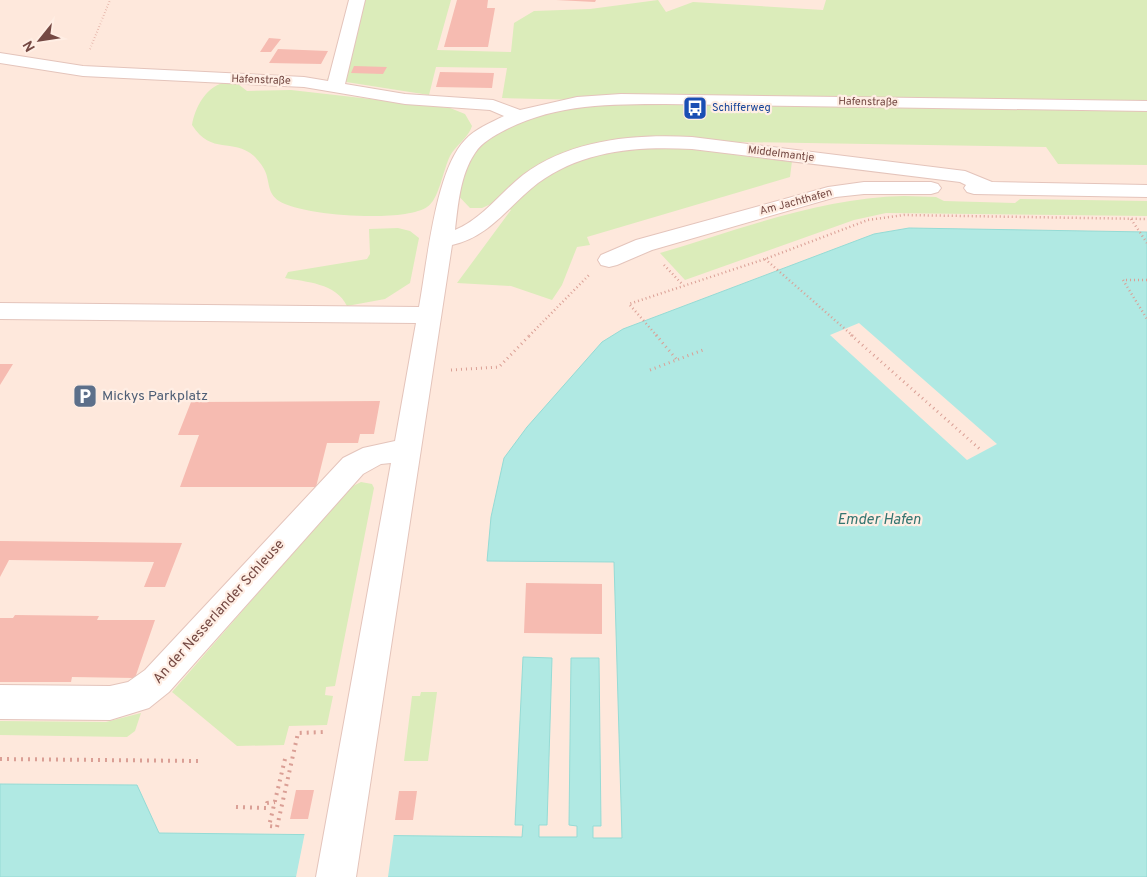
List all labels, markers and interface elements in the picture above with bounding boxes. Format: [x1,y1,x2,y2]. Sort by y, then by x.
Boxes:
north arrow [15,15,65,65]
text: N [20,37,40,54]
street label: Hafenstraße [231,72,291,88]
street label: Hafenstraße [838,94,898,110]
bus stop icon: Schifferweg [682,95,708,121]
place label: Schifferweg [712,101,771,115]
street label: Middelmantje [747,143,815,165]
street label: Am Jachthafen [758,186,834,218]
parking icon: Mickys Parkplatz [72,383,98,409]
place label: Mickys Parkplatz [102,388,208,405]
water label: Emder Hafen [837,511,921,530]
street label: An der Nesserlander Schleuse [150,536,288,688]

